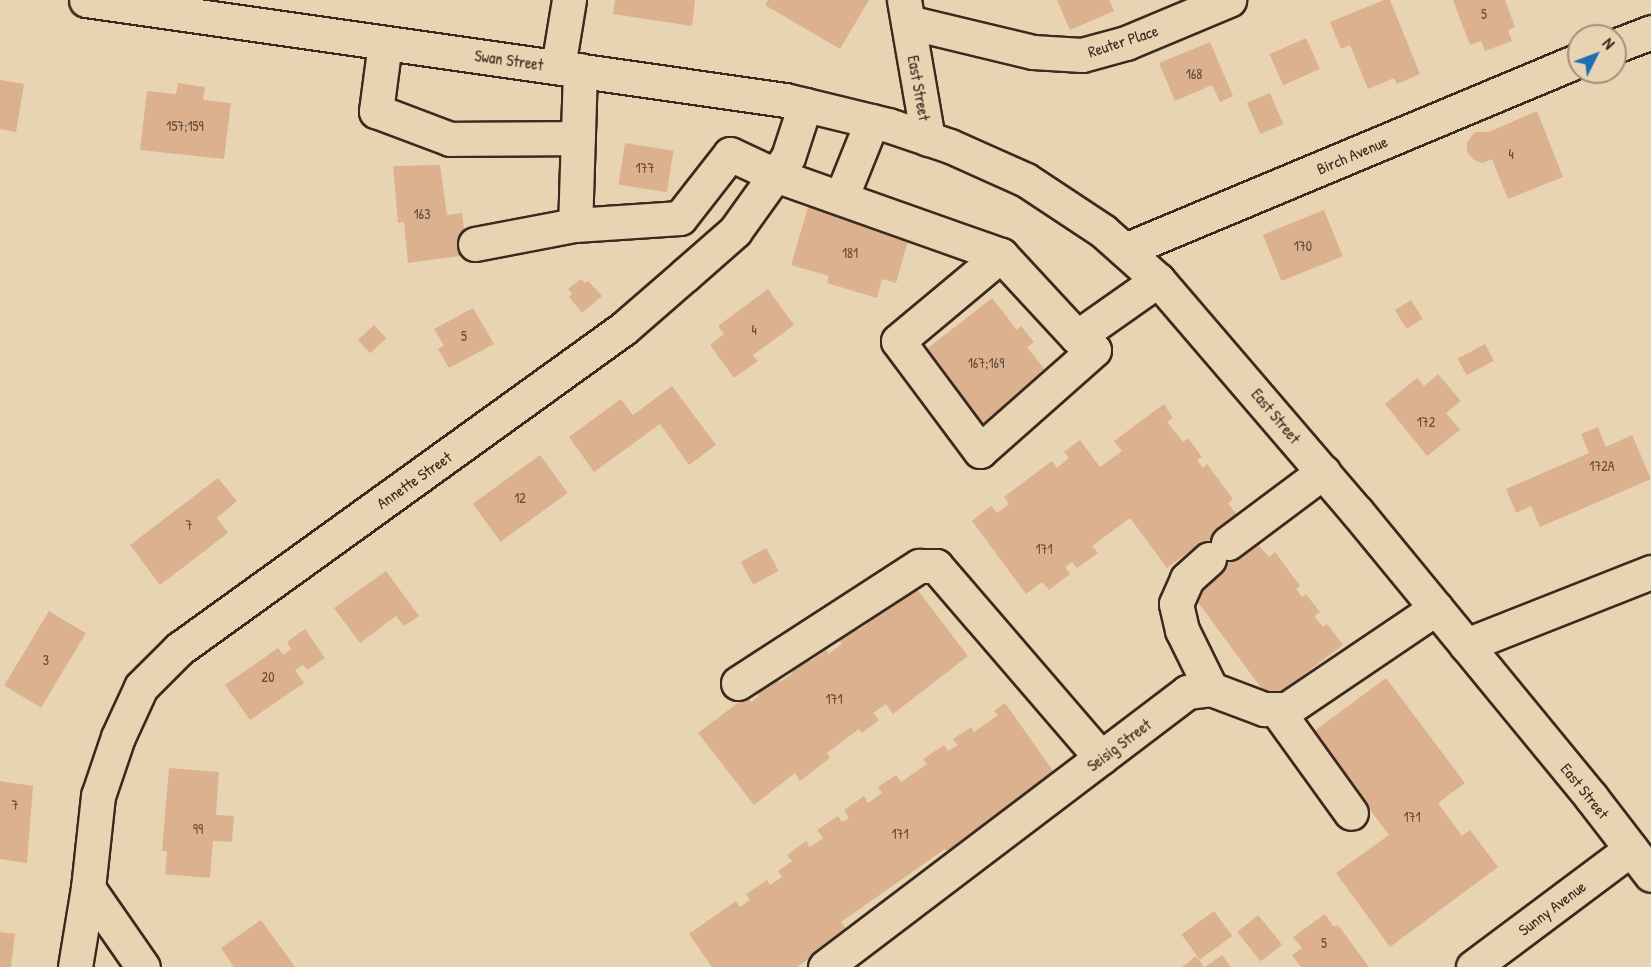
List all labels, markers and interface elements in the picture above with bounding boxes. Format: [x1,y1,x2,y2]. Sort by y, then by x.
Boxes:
house number: 5 [1481,6,1487,22]
street label: Reuter Place [1086,21,1160,61]
north arrow [1567,24,1627,84]
text: N [1598,33,1620,54]
street label: Swan Street [473,46,545,74]
street label: East Street [904,54,934,122]
house number: 168 [1186,66,1202,82]
house number: 157;159 [166,118,204,134]
street label: Birch Avenue [1314,132,1390,178]
house number: 4 [1508,146,1514,162]
house number: 177 [636,160,654,176]
house number: 163 [414,206,430,222]
house number: 170 [1294,238,1312,254]
house number: 181 [842,245,858,261]
house number: 4 [751,322,757,338]
house number: 5 [461,328,467,344]
house number: 167;169 [968,355,1004,371]
street label: East Street [1247,385,1305,447]
house number: 172 [1417,414,1435,430]
street label: Annette Street [373,447,455,513]
house number: 172A [1589,458,1615,474]
house number: 12 [514,490,526,506]
house number: 7 [186,517,192,533]
house number: 171 [1035,541,1053,557]
house number: 3 [43,652,49,668]
house number: 20 [262,669,274,685]
house number: 171 [825,691,843,707]
street label: Seisig Street [1083,715,1155,775]
street label: East Street [1557,759,1613,823]
house number: 7 [12,797,18,813]
house number: 171 [1403,809,1421,825]
house number: 99 [193,821,203,837]
house number: 171 [891,826,909,842]
street label: Sunny Avenue [1515,876,1589,940]
house number: 5 [1321,935,1327,951]

